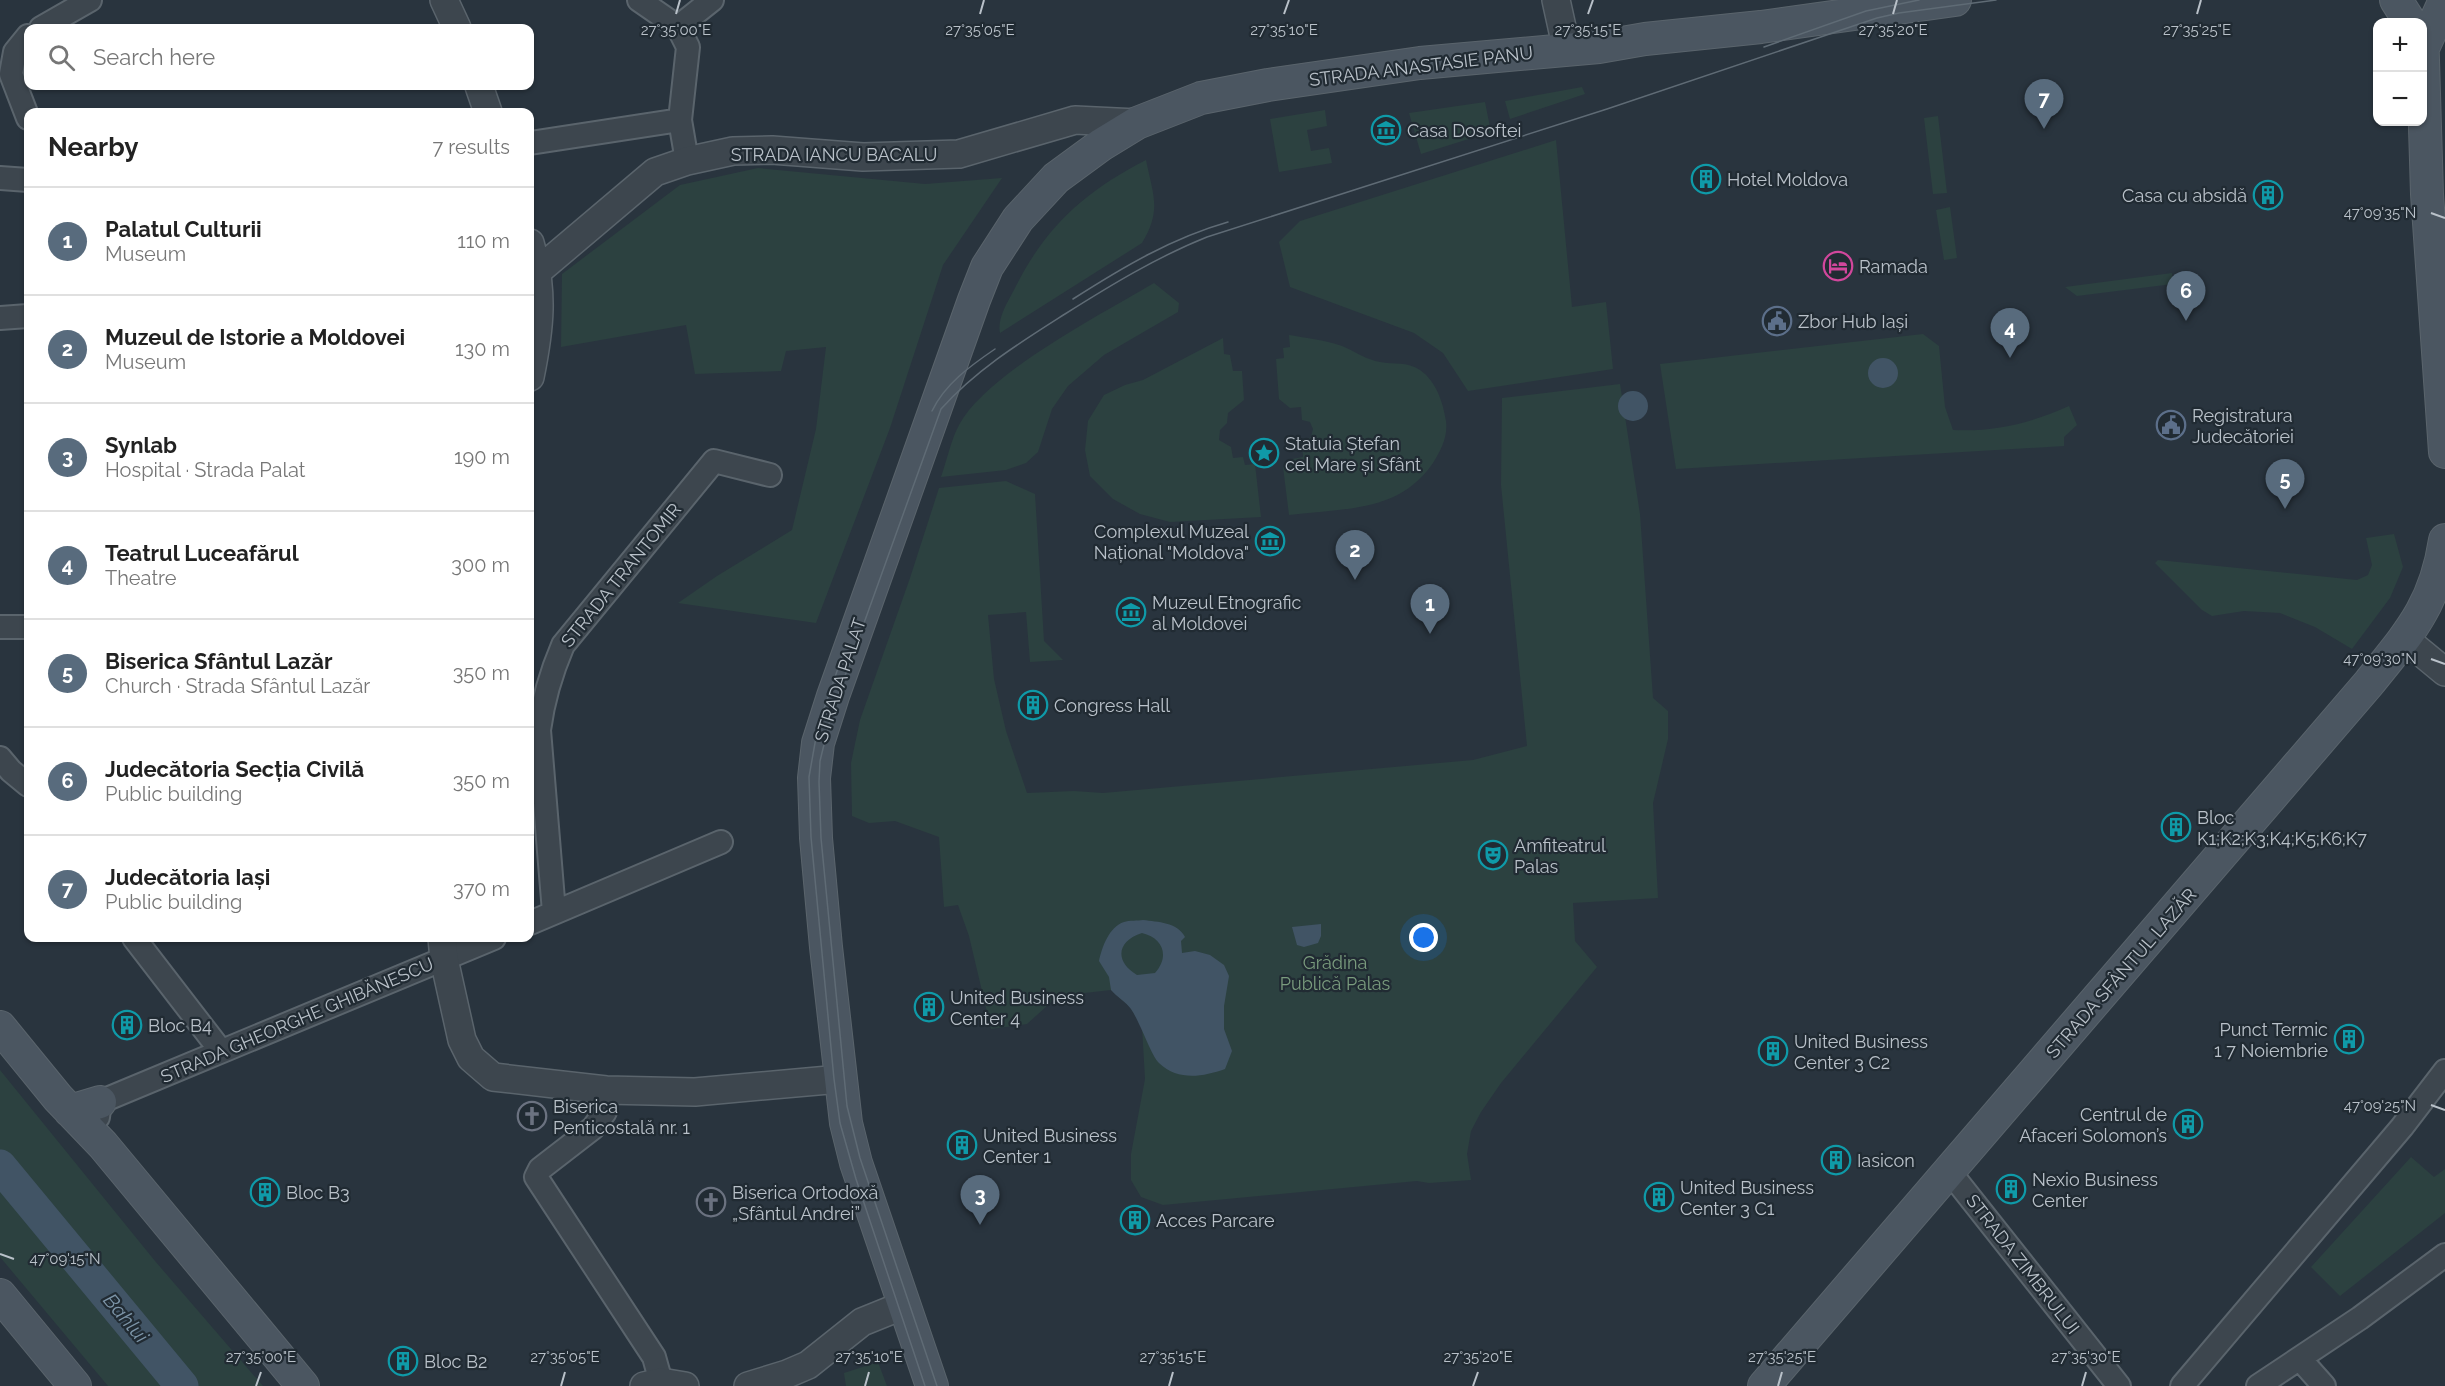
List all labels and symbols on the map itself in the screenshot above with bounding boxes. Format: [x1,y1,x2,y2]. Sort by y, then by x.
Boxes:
text: 27°35'00"E [641,21,711,39]
text: 27°35'05"E [945,21,1015,39]
text: 27°35'10"E [1250,21,1318,39]
text: 27°35'15"E [1555,21,1621,39]
text: 27°35'20"E [1858,21,1928,39]
text: 27°35'25"E [2163,21,2231,39]
street label: STRADA ANASTASIE PANU [1308,42,1534,90]
pin: 7 [2024,80,2064,129]
museum icon: Casa Dosoftei [1370,114,1402,146]
place label: Casa Dosoftei [1407,120,1521,141]
street label: STRADA IANCU BACALU [731,144,937,165]
building icon: Hotel Moldova [1690,163,1722,195]
place label: Hotel Moldova [1727,169,1848,190]
building icon: Casa cu absidă [2252,179,2284,211]
place label: Casa cu absidă [2122,185,2247,206]
text: 47°09'35"N [2344,204,2416,222]
hotel icon: Ramada [1822,250,1854,282]
place label: Ramada [1859,256,1928,277]
pin: 6 [2166,272,2206,321]
public building icon: Zbor Hub Iași [1761,305,1793,337]
pin: 4 [1990,308,2030,358]
place label: Zbor Hub Iași [1798,311,1908,332]
place label: Registratura Judecătoriei [2192,405,2294,447]
public building icon: Registratura Judecătoriei [2155,409,2187,441]
place label: Statuia Ștefan cel Mare și Sfânt [1285,433,1421,475]
place icon: Statuia Ștefan cel Mare și Sfânt [1248,437,1280,469]
pin: 5 [2266,460,2304,509]
street label: STRADA TRANTOMIR [557,499,686,651]
place label: Complexul Muzeal Național "Moldova" [1094,521,1249,563]
museum icon: Complexul Muzeal Național "Moldova" [1254,525,1286,557]
pin: 2 [1336,530,1374,580]
pin: 1 [1410,584,1450,634]
place label: Muzeul Etnografic al Moldovei [1152,592,1302,634]
museum icon: Muzeul Etnografic al Moldovei [1115,596,1147,628]
street label: STRADA PALAT [810,615,870,745]
text: 47°09'30"N [2343,650,2417,668]
building icon: Congress Hall [1017,689,1049,721]
place label: Congress Hall [1054,695,1170,716]
place label: Bloc K1;K2;K3;K4;K5;K6;K7 [2197,807,2367,849]
building icon: Bloc K1;K2;K3;K4;K5;K6;K7 [2160,811,2192,843]
place label: Amfiteatrul Palas [1514,835,1606,877]
theatre icon: Amfiteatrul Palas [1477,839,1509,871]
street label: STRADA SFÂNTUL LAZĂR [2041,883,2201,1062]
your location [1409,923,1438,952]
street label: STRADA GHEORGHE GHIBĂNESCU [157,952,437,1087]
park label: Grădina Publică Palas [1280,952,1391,994]
place label: United Business Center 4 [950,987,1084,1029]
building icon: United Business Center 4 [913,991,945,1023]
building icon: Bloc B4 [111,1009,143,1041]
place label: Bloc B4 [148,1015,212,1036]
place label: Punct Termic 1 7 Noiembrie [2214,1019,2328,1061]
building icon: Punct Termic 1 7 Noiembrie [2333,1023,2365,1055]
place label: United Business Center 3 C2 [1794,1031,1928,1073]
building icon: United Business Center 3 C2 [1757,1035,1789,1067]
place label: Biserica Penticostală nr. 1 [553,1096,690,1138]
text: 47°09'25"N [2344,1097,2416,1115]
church icon: Biserica Penticostală nr. 1 [516,1100,548,1132]
place label: Centrul de Afaceri Solomon’s [2019,1104,2167,1146]
building icon: Centrul de Afaceri Solomon’s [2172,1108,2204,1140]
place label: United Business Center 1 [983,1125,1117,1167]
building icon: United Business Center 1 [946,1129,978,1161]
building icon: Iasicon [1820,1144,1852,1176]
place label: Iasicon [1857,1150,1915,1171]
place label: Nexio Business Center [2032,1169,2158,1211]
building icon: Nexio Business Center [1995,1173,2027,1205]
building icon: Bloc B3 [249,1176,281,1208]
pin: 3 [960,1176,1000,1225]
place label: United Business Center 3 C1 [1680,1177,1814,1219]
building icon: United Business Center 3 C1 [1643,1181,1675,1213]
place label: Bloc B3 [286,1182,350,1203]
place label: Biserica Ortodoxă „Sfântul Andrei” [732,1182,878,1224]
church icon: Biserica Ortodoxă „Sfântul Andrei” [695,1186,727,1218]
street label: STRADA ZIMBRULUI [1962,1190,2084,1338]
building icon: Acces Parcare [1119,1204,1151,1236]
place label: Acces Parcare [1156,1210,1275,1231]
text: 47°09'15"N [29,1250,101,1268]
water label: Bahlui [99,1288,154,1348]
building icon: Bloc B2 [387,1345,419,1377]
text: 27°35'00"E [226,1348,296,1366]
text: 27°35'05"E [530,1348,600,1366]
text: 27°35'10"E [835,1348,903,1366]
text: 27°35'15"E [1140,1348,1206,1366]
text: 27°35'20"E [1443,1348,1513,1366]
text: 27°35'25"E [1748,1348,1816,1366]
text: 27°35'30"E [2051,1348,2121,1366]
place label: Bloc B2 [424,1351,487,1372]

